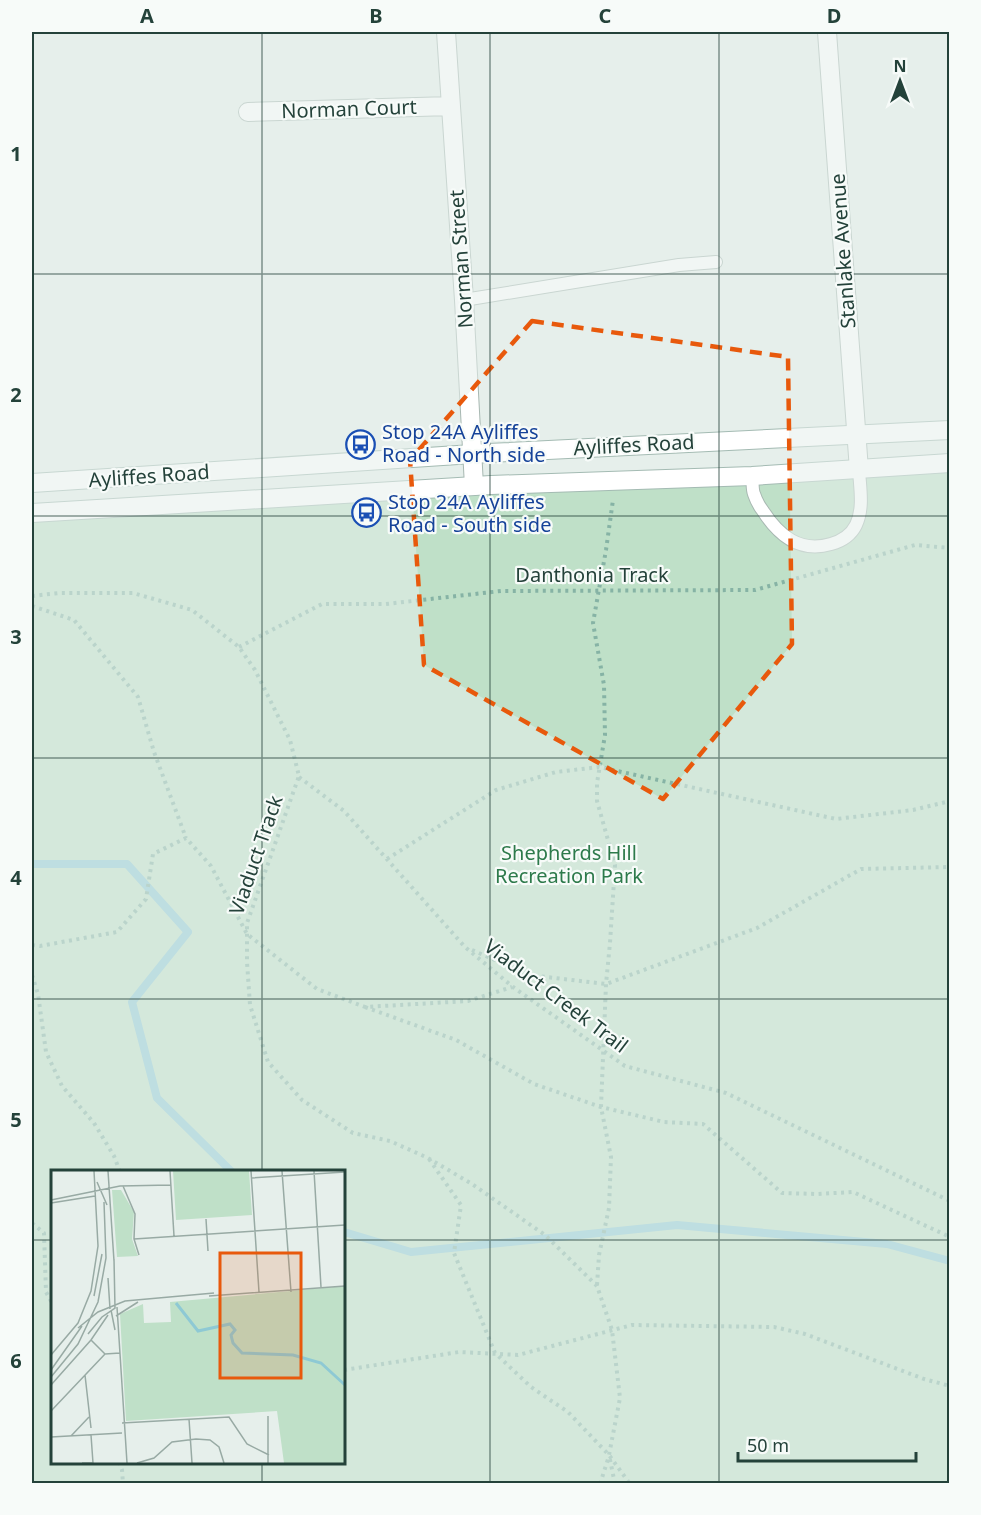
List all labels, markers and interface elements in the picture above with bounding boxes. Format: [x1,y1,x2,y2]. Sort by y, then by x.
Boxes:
text: A [140,2,154,29]
text: B [369,2,383,29]
text: C [599,2,612,29]
text: D [827,2,841,29]
north arrow [870,51,930,111]
text: N [893,55,907,77]
street label: Norman Court [281,93,417,124]
text: 1 [10,140,22,167]
street label: Stanlake Avenue [824,173,861,330]
street label: Norman Street [442,189,479,329]
text: 2 [10,381,22,408]
place label: Stop 24A Ayliffes Road - North side [382,418,546,468]
bus stop icon: Stop 24A Ayliffes Road - North side [345,428,377,460]
street label: Ayliffes Road [573,428,695,461]
street label: Ayliffes Road [88,458,210,493]
place label: Stop 24A Ayliffes Road - South side [388,488,551,538]
bus stop icon: Stop 24A Ayliffes Road - South side [351,497,383,529]
street label: Danthonia Track [515,561,669,588]
text: 3 [10,623,22,650]
street label: Viaduct Track [222,791,289,918]
park label: Shepherds Hill Recreation Park [495,839,643,889]
text: 4 [10,864,22,891]
street label: Viaduct Creek Trail [479,933,634,1059]
text: 5 [10,1106,22,1133]
inset map [51,1170,345,1464]
text: 6 [10,1347,22,1374]
scale bar [738,1425,916,1463]
text: 50 m [747,1433,789,1457]

